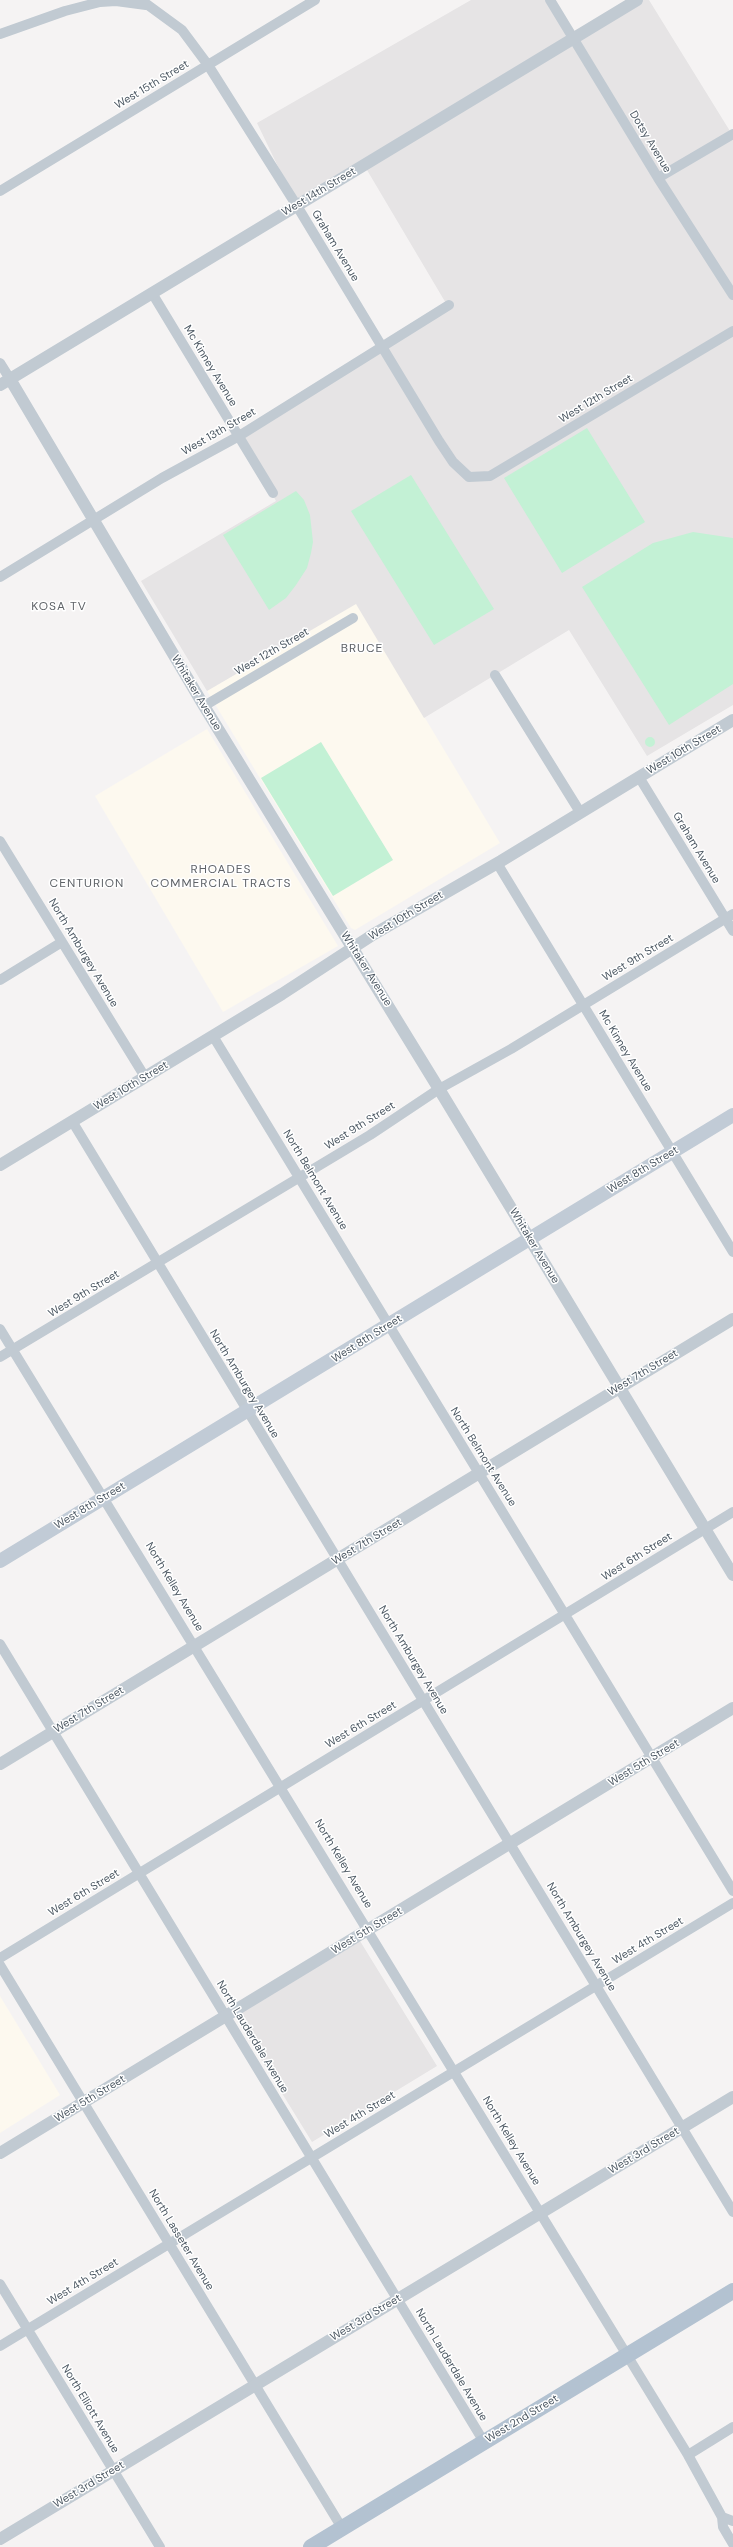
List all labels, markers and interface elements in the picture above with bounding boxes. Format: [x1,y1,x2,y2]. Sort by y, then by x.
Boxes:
street label: West 15th Street [113,58,191,112]
street label: Dotsy Avenue [626,109,674,175]
street label: West 14th Street [280,165,358,219]
street label: Graham Avenue [309,208,361,284]
street label: Mc Kinney Avenue [180,323,240,409]
street label: West 12th Street [557,372,635,426]
street label: West 13th Street [180,405,258,459]
district label: KOSA TV [31,600,87,614]
street label: West 12th Street [233,625,311,679]
district label: BRUCE [341,642,383,656]
street label: Whitaker Avenue [168,653,224,733]
street label: West 10th Street [644,723,724,777]
street label: Graham Avenue [670,810,722,886]
district label: RHOADES COMMERCIAL TRACTS [150,863,292,891]
district label: CENTURION [50,877,124,891]
street label: West 10th Street [366,889,446,943]
street label: North Amburgey Avenue [45,896,121,1010]
street label: Whitaker Avenue [338,929,394,1009]
street label: West 9th Street [600,932,676,984]
street label: Mc Kinney Avenue [595,1008,655,1094]
street label: West 10th Street [91,1059,171,1113]
street label: West 9th Street [322,1099,398,1153]
street label: North Belmont Avenue [280,1128,350,1232]
street label: West 8th Street [605,1144,681,1196]
street label: Whitaker Avenue [506,1206,562,1286]
street label: West 9th Street [46,1268,122,1320]
street label: West 8th Street [329,1312,405,1366]
street label: North Amburgey Avenue [206,1327,282,1441]
street label: West 7th Street [606,1347,680,1399]
street label: North Belmont Avenue [447,1405,519,1509]
street label: West 8th Street [52,1480,128,1532]
street label: West 7th Street [330,1516,404,1568]
street label: West 6th Street [599,1530,675,1584]
street label: North Kelley Avenue [142,1540,206,1634]
street label: North Amburgey Avenue [375,1603,451,1717]
street label: West 7th Street [52,1684,126,1736]
street label: West 6th Street [323,1699,399,1751]
street label: West 5th Street [606,1737,682,1789]
street label: North Kelley Avenue [311,1817,375,1911]
street label: West 6th Street [46,1867,122,1919]
street label: North Amburgey Avenue [543,1880,619,1994]
street label: West 5th Street [329,1905,405,1957]
street label: West 4th Street [610,1915,686,1967]
street label: North Lauderdale Avenue [213,1978,291,2096]
street label: West 5th Street [52,2073,128,2125]
street label: West 4th Street [322,2089,398,2141]
street label: North Kelley Avenue [479,2094,543,2188]
street label: West 3rd Street [606,2125,682,2177]
street label: North Lasseter Avenue [146,2187,216,2293]
street label: West 4th Street [45,2256,121,2308]
street label: West 3rd Street [328,2292,404,2344]
street label: North Lauderdale Avenue [412,2306,490,2424]
street label: North Elliott Avenue [58,2362,122,2456]
street label: West 2nd Street [483,2392,561,2446]
street label: West 3rd Street [51,2459,127,2511]

